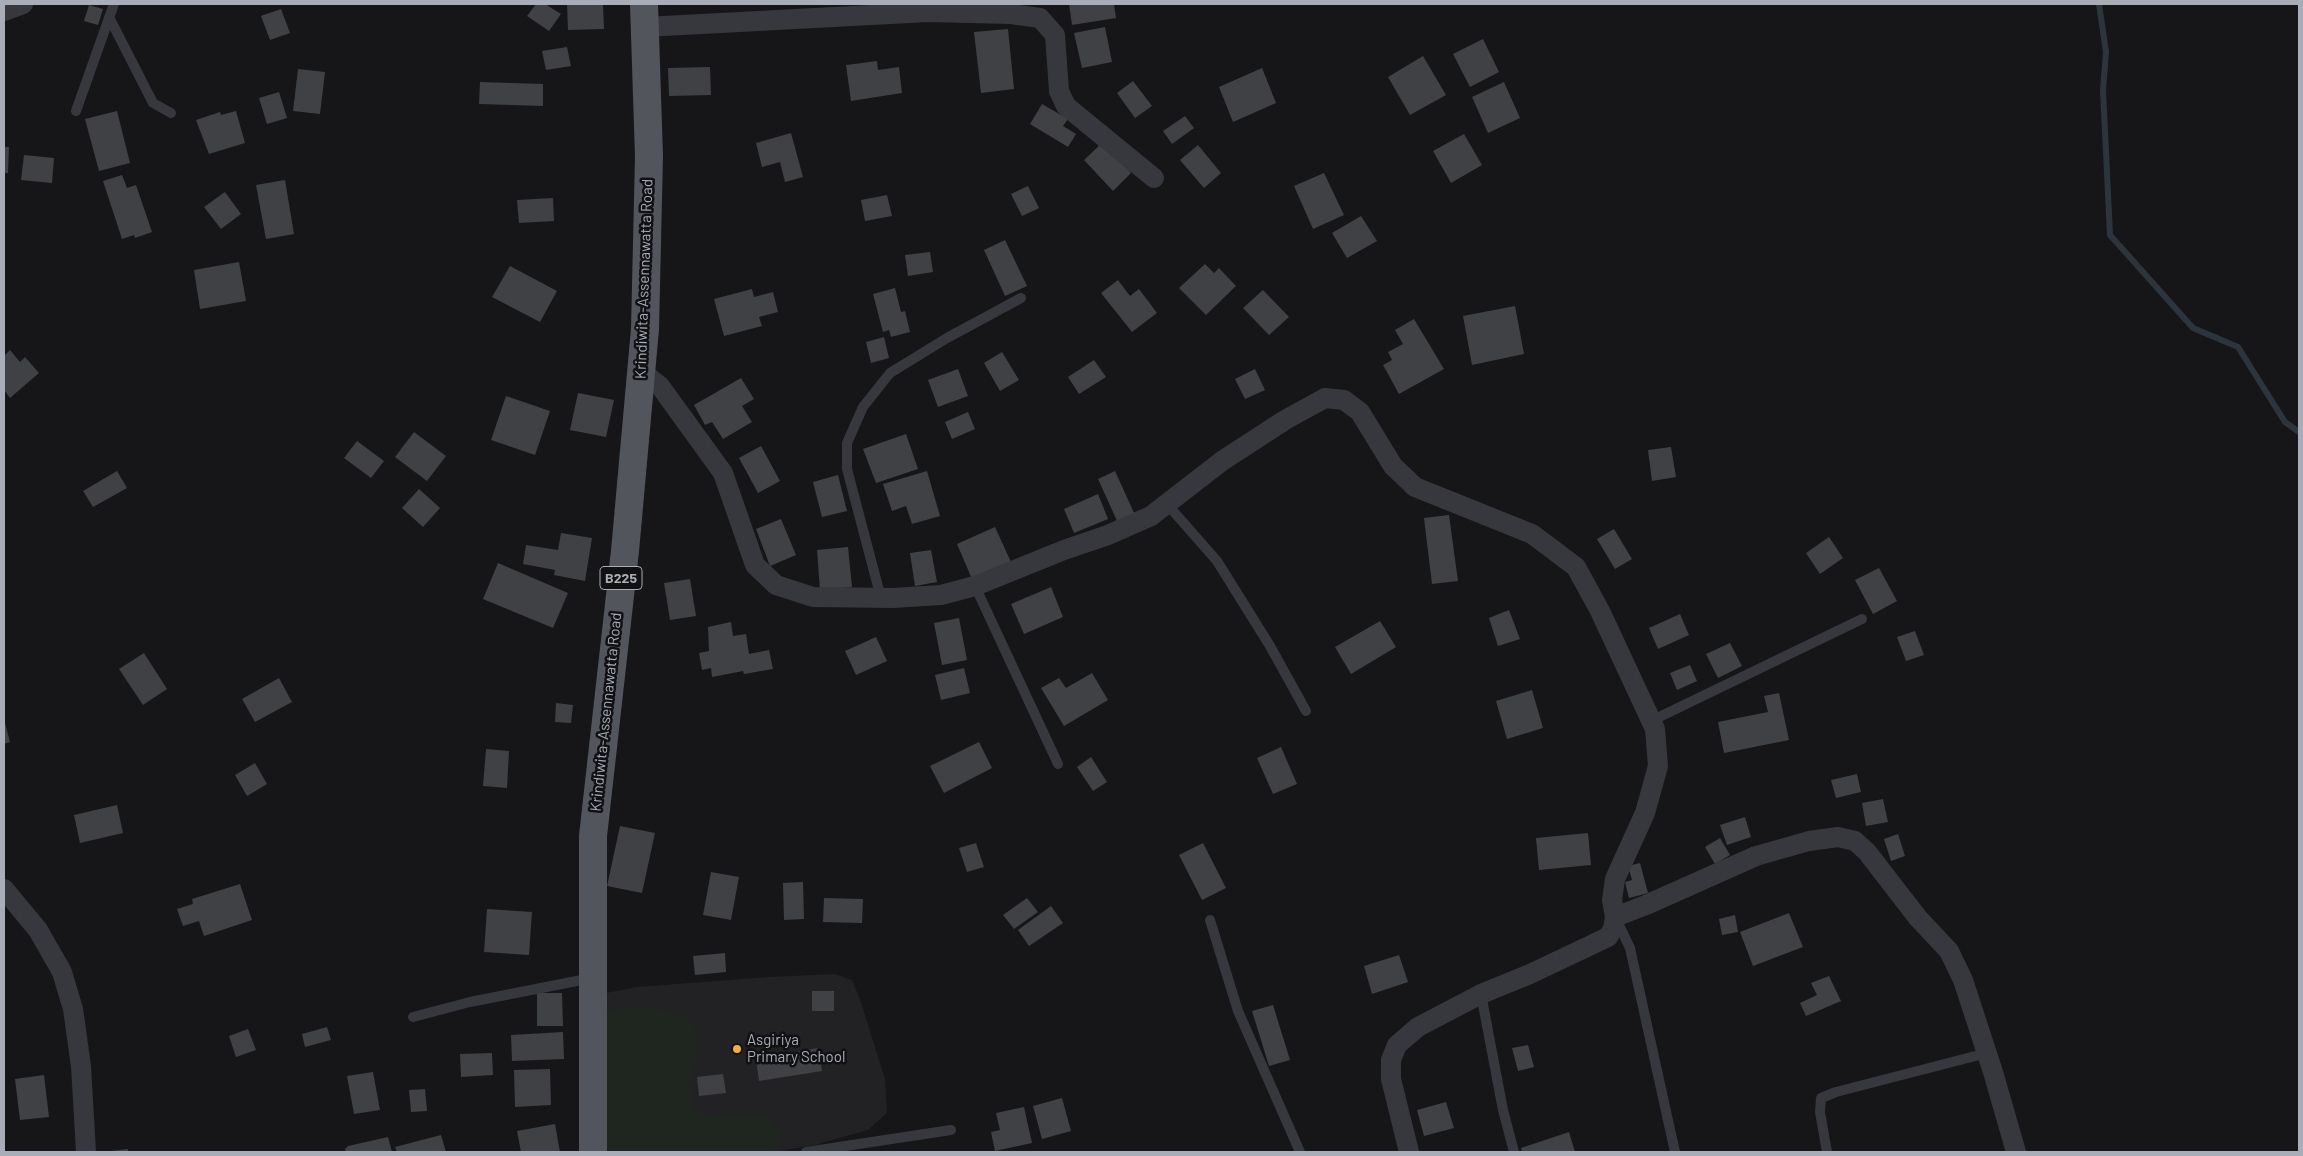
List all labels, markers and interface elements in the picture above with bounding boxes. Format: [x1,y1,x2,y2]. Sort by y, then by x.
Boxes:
street label: Krindiwita-Assennawatta Road [632,179,656,379]
road number: B225 [600,566,642,590]
street label: Krindiwita-Assennawatta Road [587,612,625,812]
place label: Asgiriya Primary School [747,1031,845,1066]
marker: Asgiriya Primary School [731,1043,743,1055]

